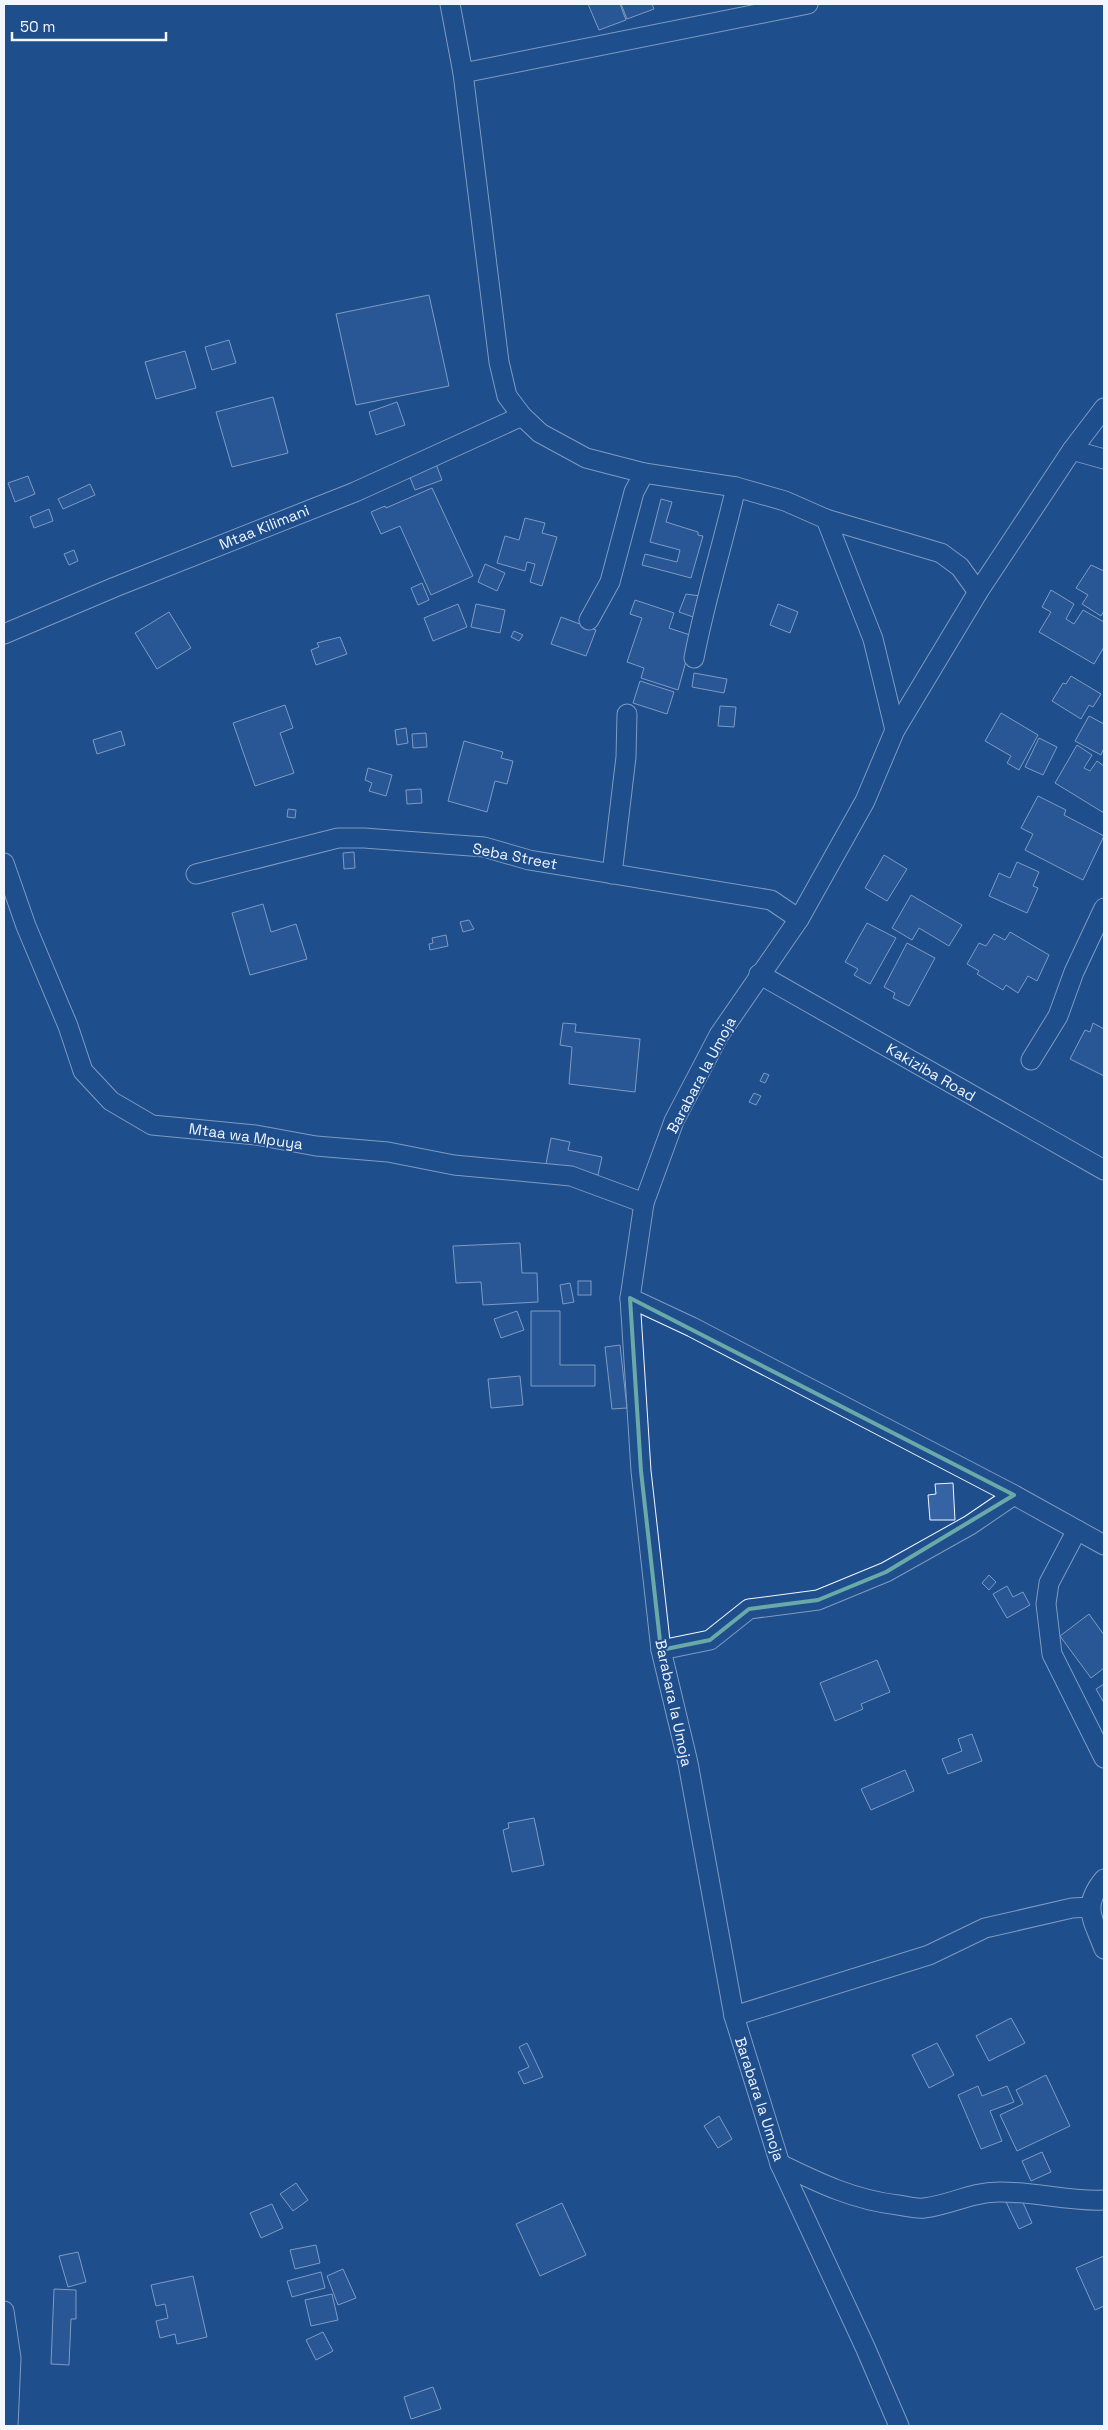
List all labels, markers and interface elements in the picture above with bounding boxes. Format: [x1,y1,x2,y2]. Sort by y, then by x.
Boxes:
scale bar [12,10,166,42]
text: 50 m [20,17,55,36]
street label: Mtaa Kilimani [216,500,312,554]
street label: Seba Street [471,838,559,874]
street label: Barabara la Umoja [662,1013,740,1137]
street label: Kakiziba Road [883,1039,979,1105]
street label: Mtaa wa Mpuya [188,1119,305,1153]
street label: Barabara la Umoja [651,1638,697,1769]
street label: Barabara la Umoja [731,2035,789,2164]

